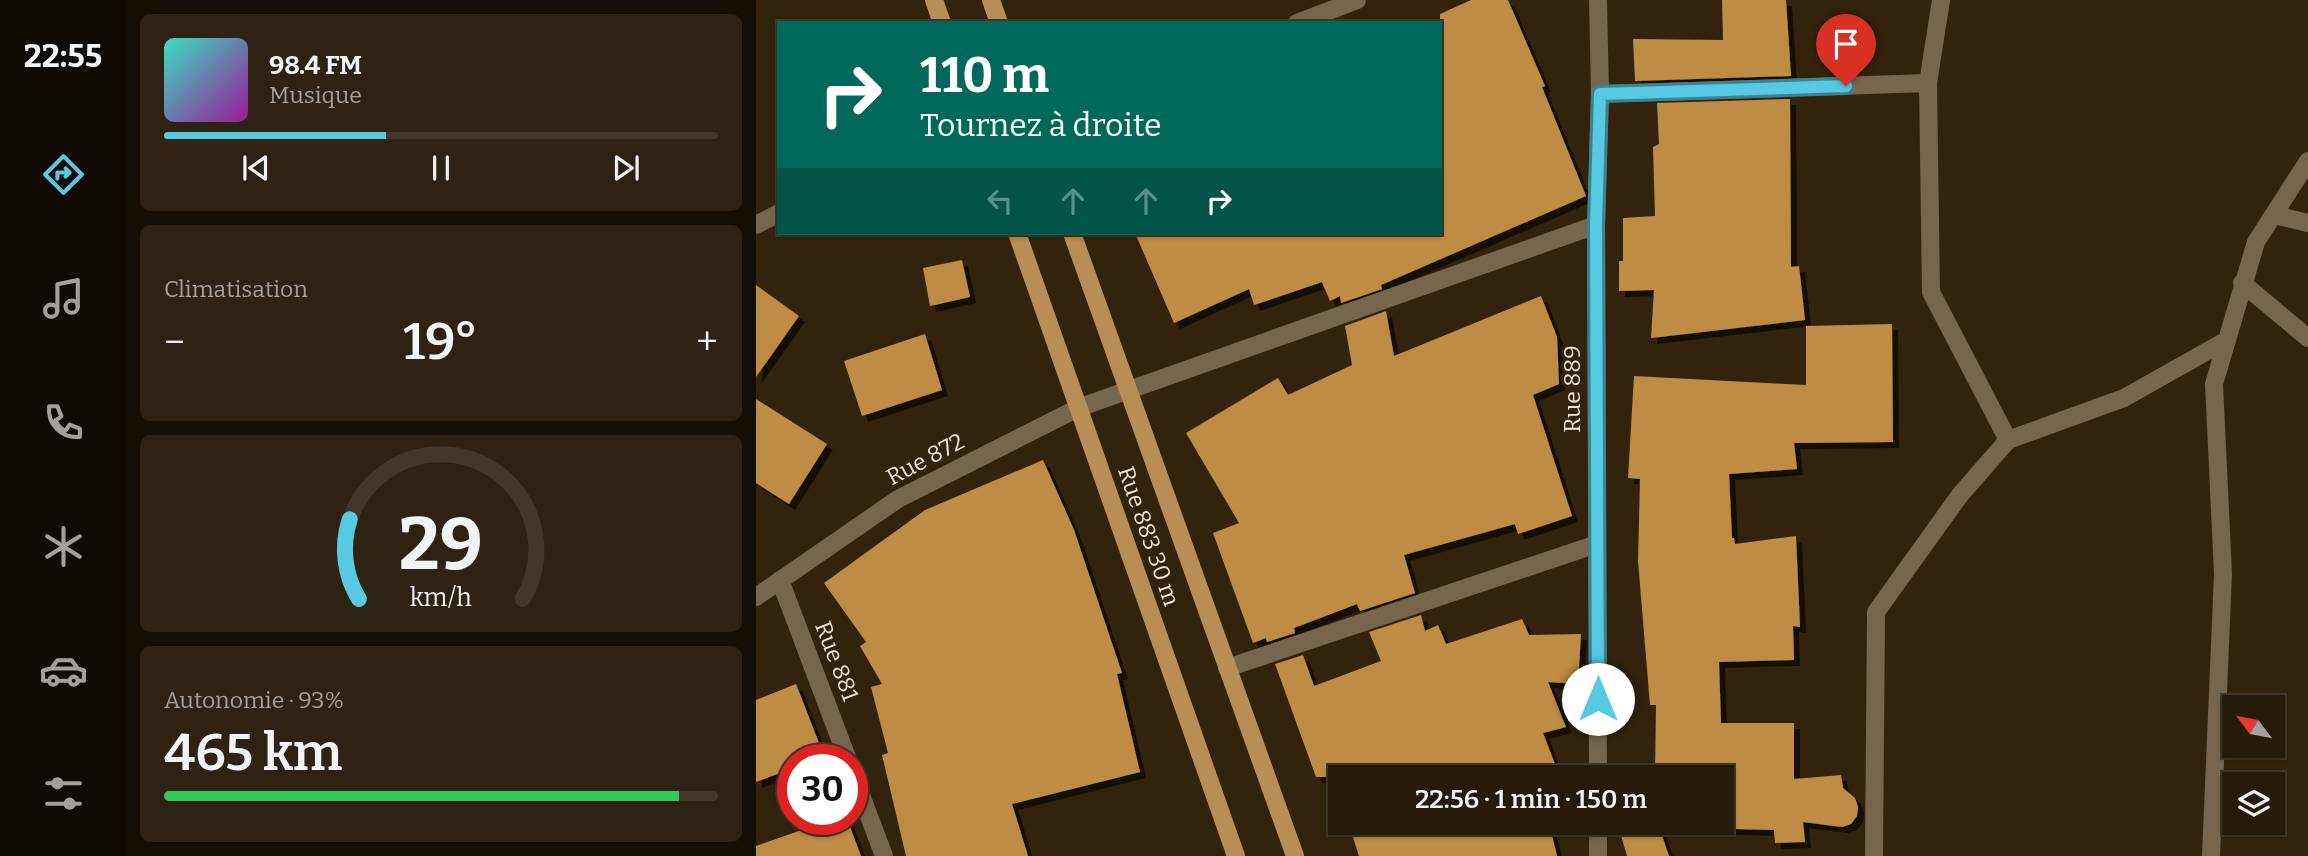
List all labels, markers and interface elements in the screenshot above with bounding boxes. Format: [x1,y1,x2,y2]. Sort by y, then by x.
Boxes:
pin [1816,14,1876,86]
icon: arrive [1827,25,1865,63]
text: 22:55 [24,37,102,75]
text: 110 m [920,46,1049,105]
icon: right [805,49,896,140]
text: 98.4 FM [269,50,362,81]
text: Musique [269,81,362,109]
text: Tournez à droite [920,106,1162,144]
icon: previous [237,149,275,187]
icon: pause [422,149,460,187]
icon: next [607,149,645,187]
icon: directions [39,150,88,199]
icon: left [981,182,1019,220]
icon: ahead [1054,182,1092,220]
icon: ahead [1127,182,1165,220]
icon: right [1200,182,1238,220]
icon: music [39,274,88,323]
text: Climatisation [164,275,308,303]
text: 19° [403,310,478,373]
text: − [164,319,185,365]
text: + [696,319,718,365]
street label: Rue 889 [1558,345,1586,433]
icon: phone [39,398,88,447]
street label: Rue 872 [881,427,969,491]
street label: Rue 883 30 m [1112,463,1186,609]
text: 29 [399,502,483,589]
icon: climate [39,522,88,571]
text: km/h [410,583,472,613]
street label: Rue 881 [809,617,865,705]
icon: car [39,646,88,695]
position arrow [1561,662,1635,736]
text: Autonomie · 93% [164,686,344,714]
north arrow [2222,695,2286,758]
map controls [2222,695,2285,835]
text: 465 km [164,721,342,784]
speed limit sign: 30 [777,744,868,835]
icon: filters [39,769,88,818]
button: layers [2222,772,2285,835]
text: 22:56 · 1 min · 150 m [1415,784,1647,815]

